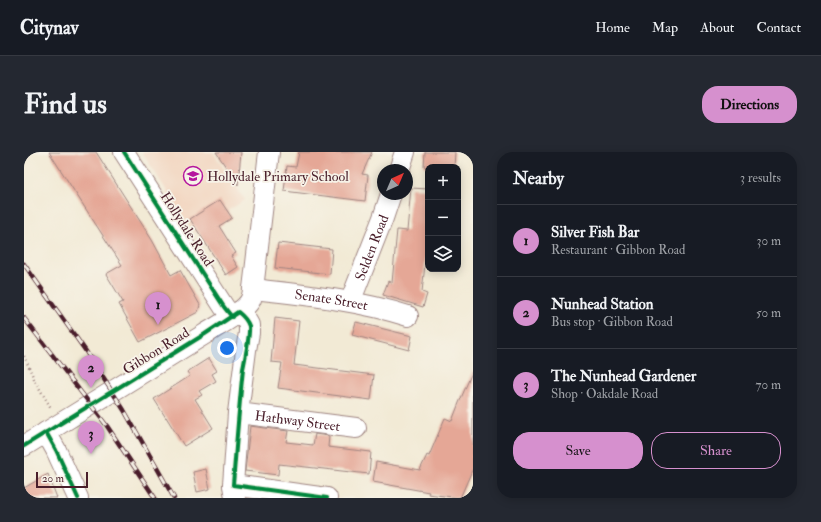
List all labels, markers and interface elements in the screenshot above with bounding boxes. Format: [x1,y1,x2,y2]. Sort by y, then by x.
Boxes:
text: Citynav [20,16,79,40]
text: Home [595,19,630,36]
text: Map [652,19,678,36]
text: About [700,19,734,36]
text: Contact [756,19,801,36]
button: Directions [702,86,797,123]
text: Find us [24,87,107,122]
north arrow [377,164,413,200]
map controls [425,164,461,272]
button: + [425,164,461,200]
school or university icon: Hollydale Primary School [182,165,204,187]
place label: Hollydale Primary School [207,168,349,186]
text: Nearby [513,168,564,189]
text: 3 results [740,170,781,186]
street label: Hollydale Road [156,189,217,270]
button: − [425,200,461,236]
street label: Selden Road [351,212,392,283]
text: Silver Fish Bar [551,223,639,242]
text: 1 [524,233,528,249]
text: 30 m [757,233,781,249]
button: layers [425,236,461,272]
text: Restaurant · Gibbon Road [551,242,685,258]
street label: Senate Street [294,285,370,314]
pin: 1 [145,292,171,325]
text: Nunhead Station [551,295,654,314]
text: 2 [523,305,529,321]
text: 50 m [756,305,781,321]
text: Bus stop · Gibbon Road [551,314,673,330]
street label: Gibbon Road [120,324,193,378]
your location [217,338,237,358]
pin: 2 [78,355,104,388]
text: The Nunhead Gardener [551,367,696,386]
text: 3 [524,377,529,393]
text: 70 m [756,377,781,393]
text: Shop · Oakdale Road [551,386,658,402]
street label: Hathway Street [254,407,342,434]
pin: 3 [78,421,104,454]
button: Save [513,432,643,469]
button: Share [651,432,781,469]
scale bar [36,470,88,489]
text: 20 m [42,472,64,485]

